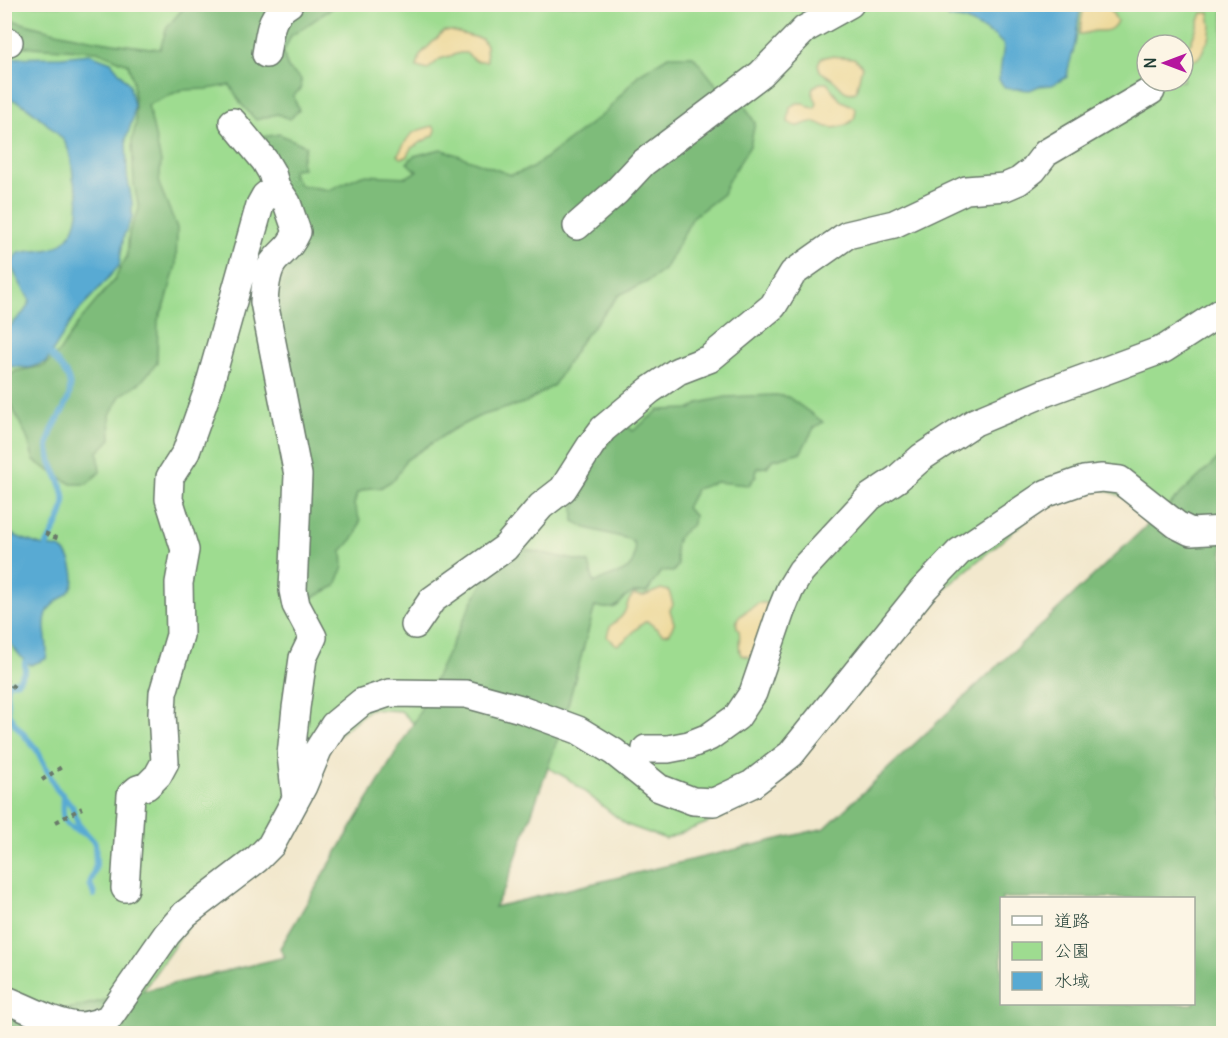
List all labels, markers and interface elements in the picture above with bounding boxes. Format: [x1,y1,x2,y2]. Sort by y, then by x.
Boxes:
north arrow [1135,33,1195,93]
text: N [1140,57,1160,69]
legend [1000,897,1195,1005]
text: 道路 [1054,909,1090,932]
text: 公園 [1054,939,1090,962]
text: 水域 [1054,969,1090,992]

